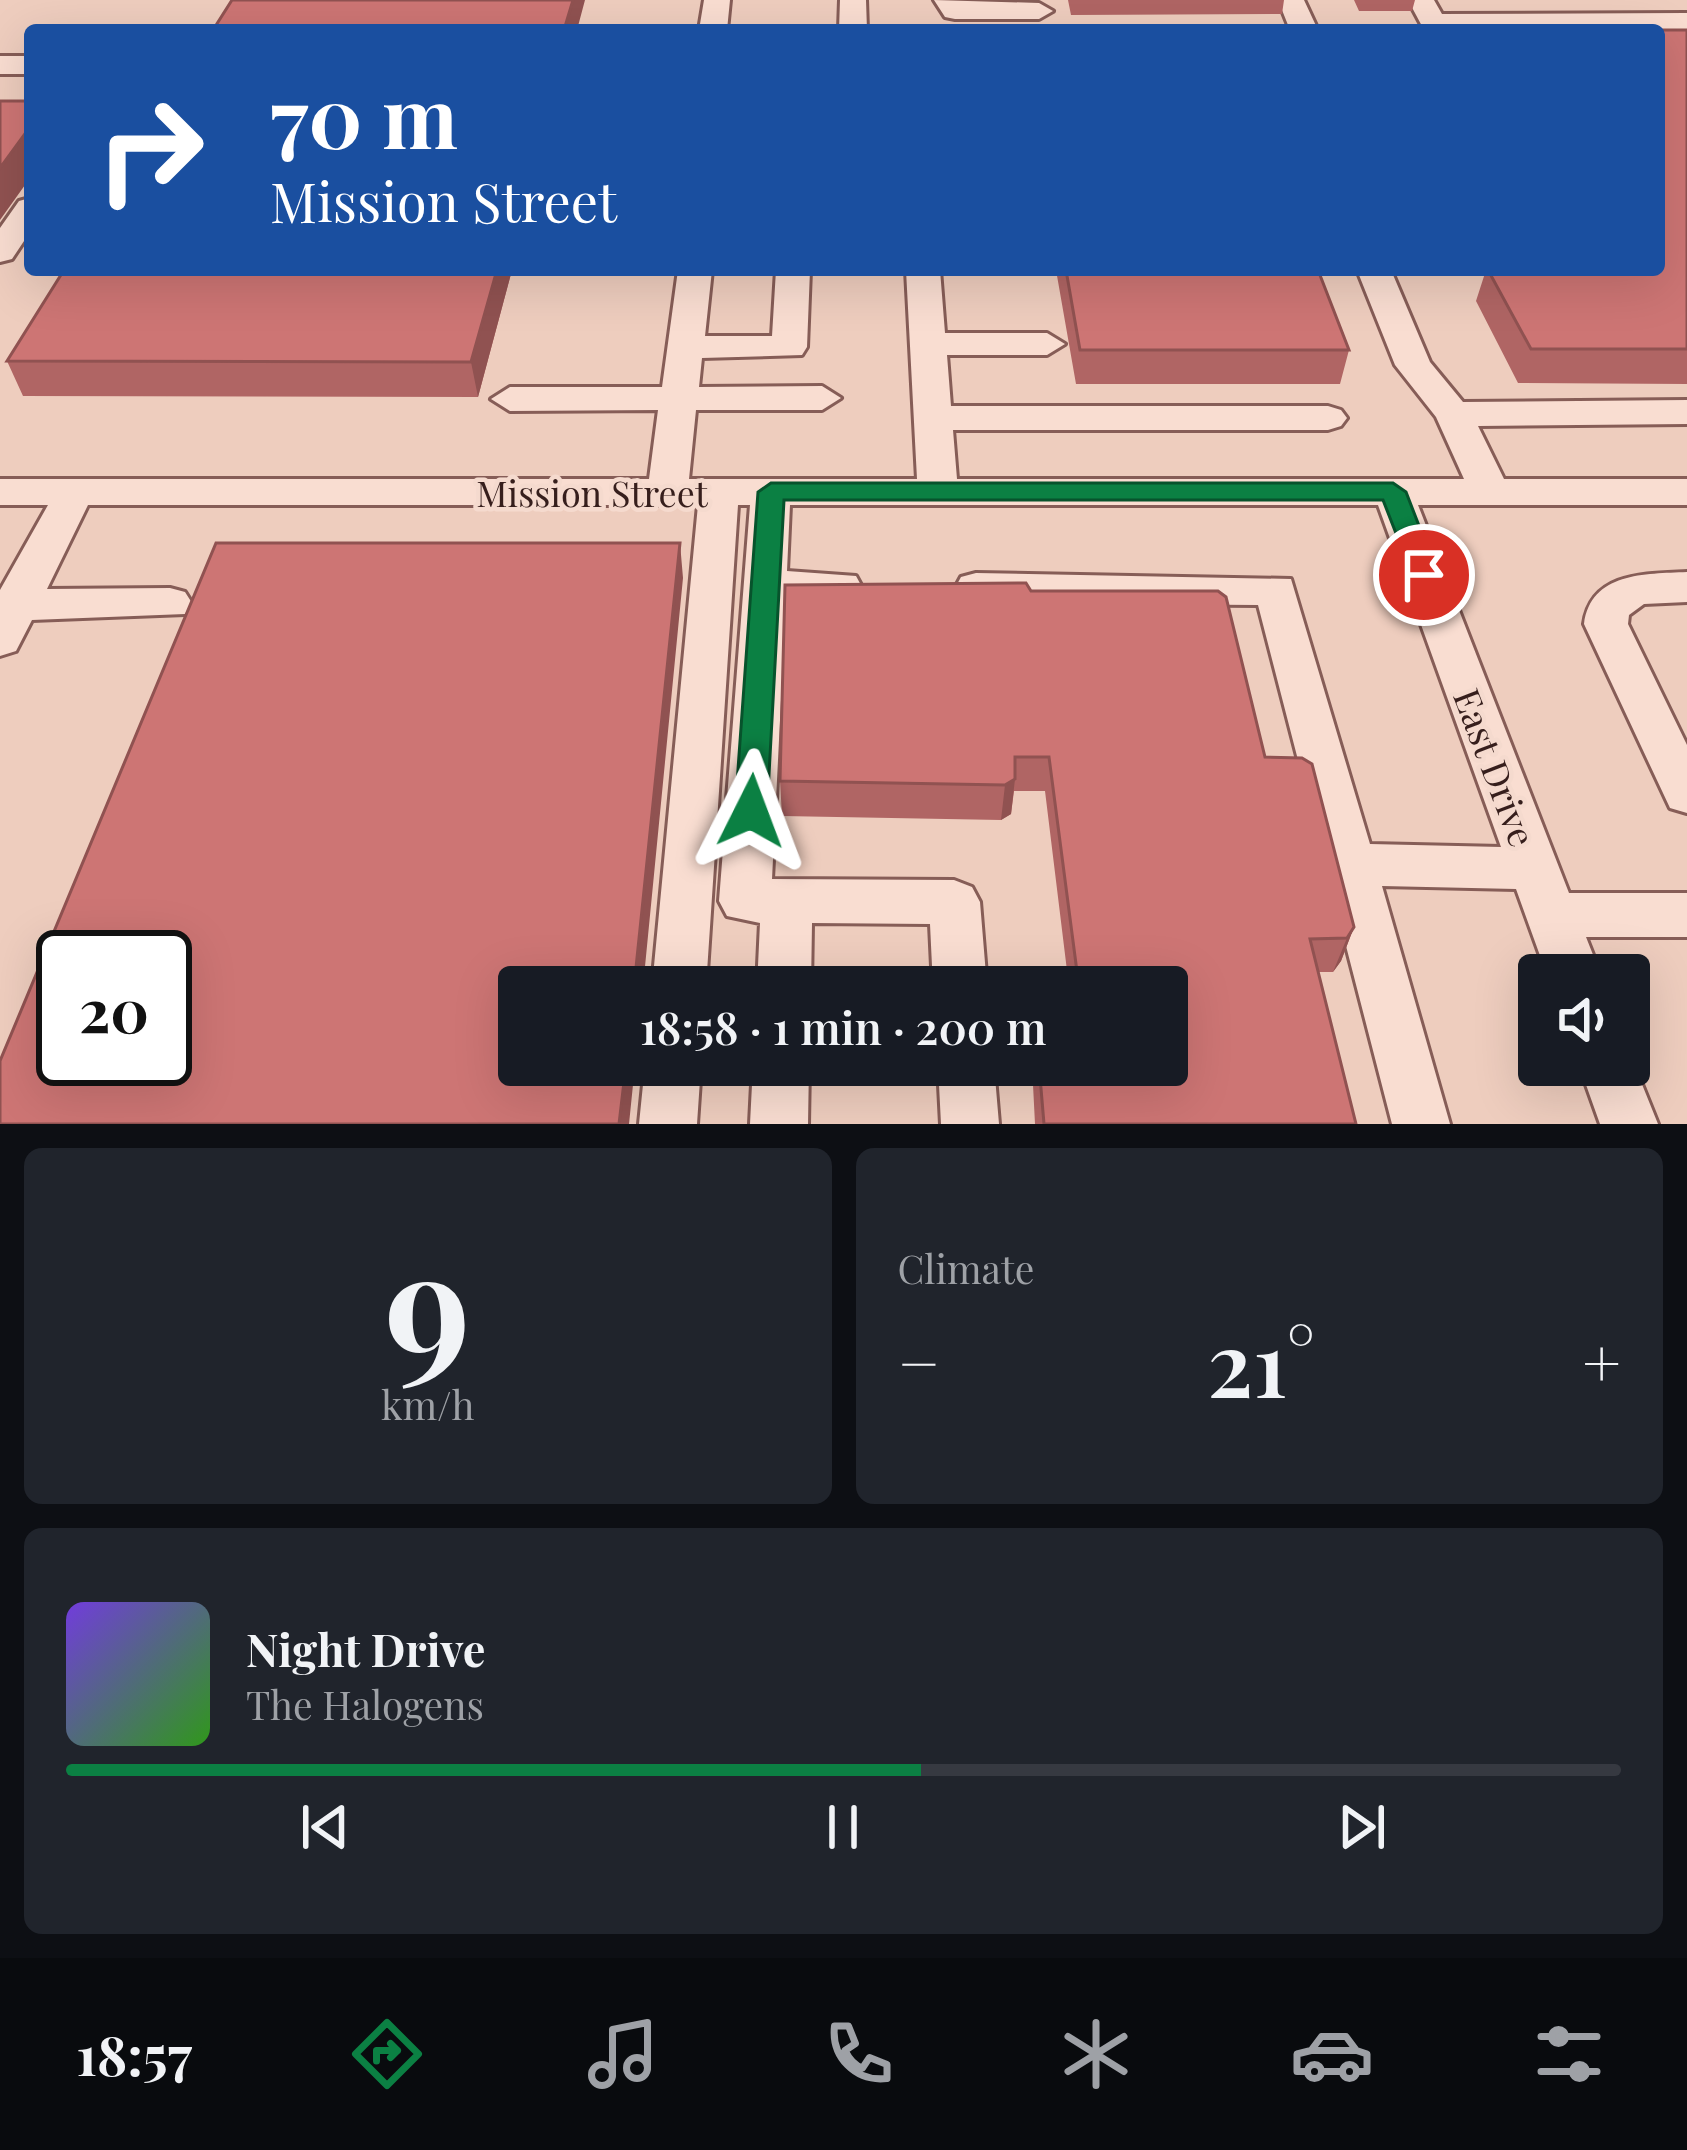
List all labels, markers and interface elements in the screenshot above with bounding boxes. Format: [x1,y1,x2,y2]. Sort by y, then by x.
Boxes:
text: 70 m [270,58,458,170]
icon: right [72,72,228,228]
text: Mission Street [270,165,617,237]
street label: Mission Street [476,468,709,516]
pin [1373,524,1475,626]
icon: arrive [1391,542,1457,608]
street label: East Drive [1444,681,1548,853]
position arrow [688,748,814,874]
speed limit sign: 20 [36,930,192,1086]
map controls [1518,954,1650,1086]
button: sound [1518,954,1650,1086]
text: 18:58 · 1 min · 200 m [640,996,1046,1056]
text: 9 [385,1196,471,1404]
text: Climate [898,1242,1035,1294]
text: 21° [1207,1301,1315,1421]
text: − [898,1317,940,1405]
text: + [1582,1317,1621,1405]
text: km/h [381,1378,475,1430]
text: Night Drive [246,1618,485,1678]
text: The Halogens [246,1678,484,1730]
icon: previous [292,1794,358,1860]
icon: pause [810,1794,876,1860]
icon: next [1329,1794,1395,1860]
icon: directions [345,2012,429,2096]
icon: music [581,2012,665,2096]
icon: phone [817,2012,901,2096]
icon: climate [1054,2012,1138,2096]
icon: car [1290,2012,1374,2096]
icon: filters [1527,2012,1611,2096]
text: 18:57 [76,2018,192,2090]

